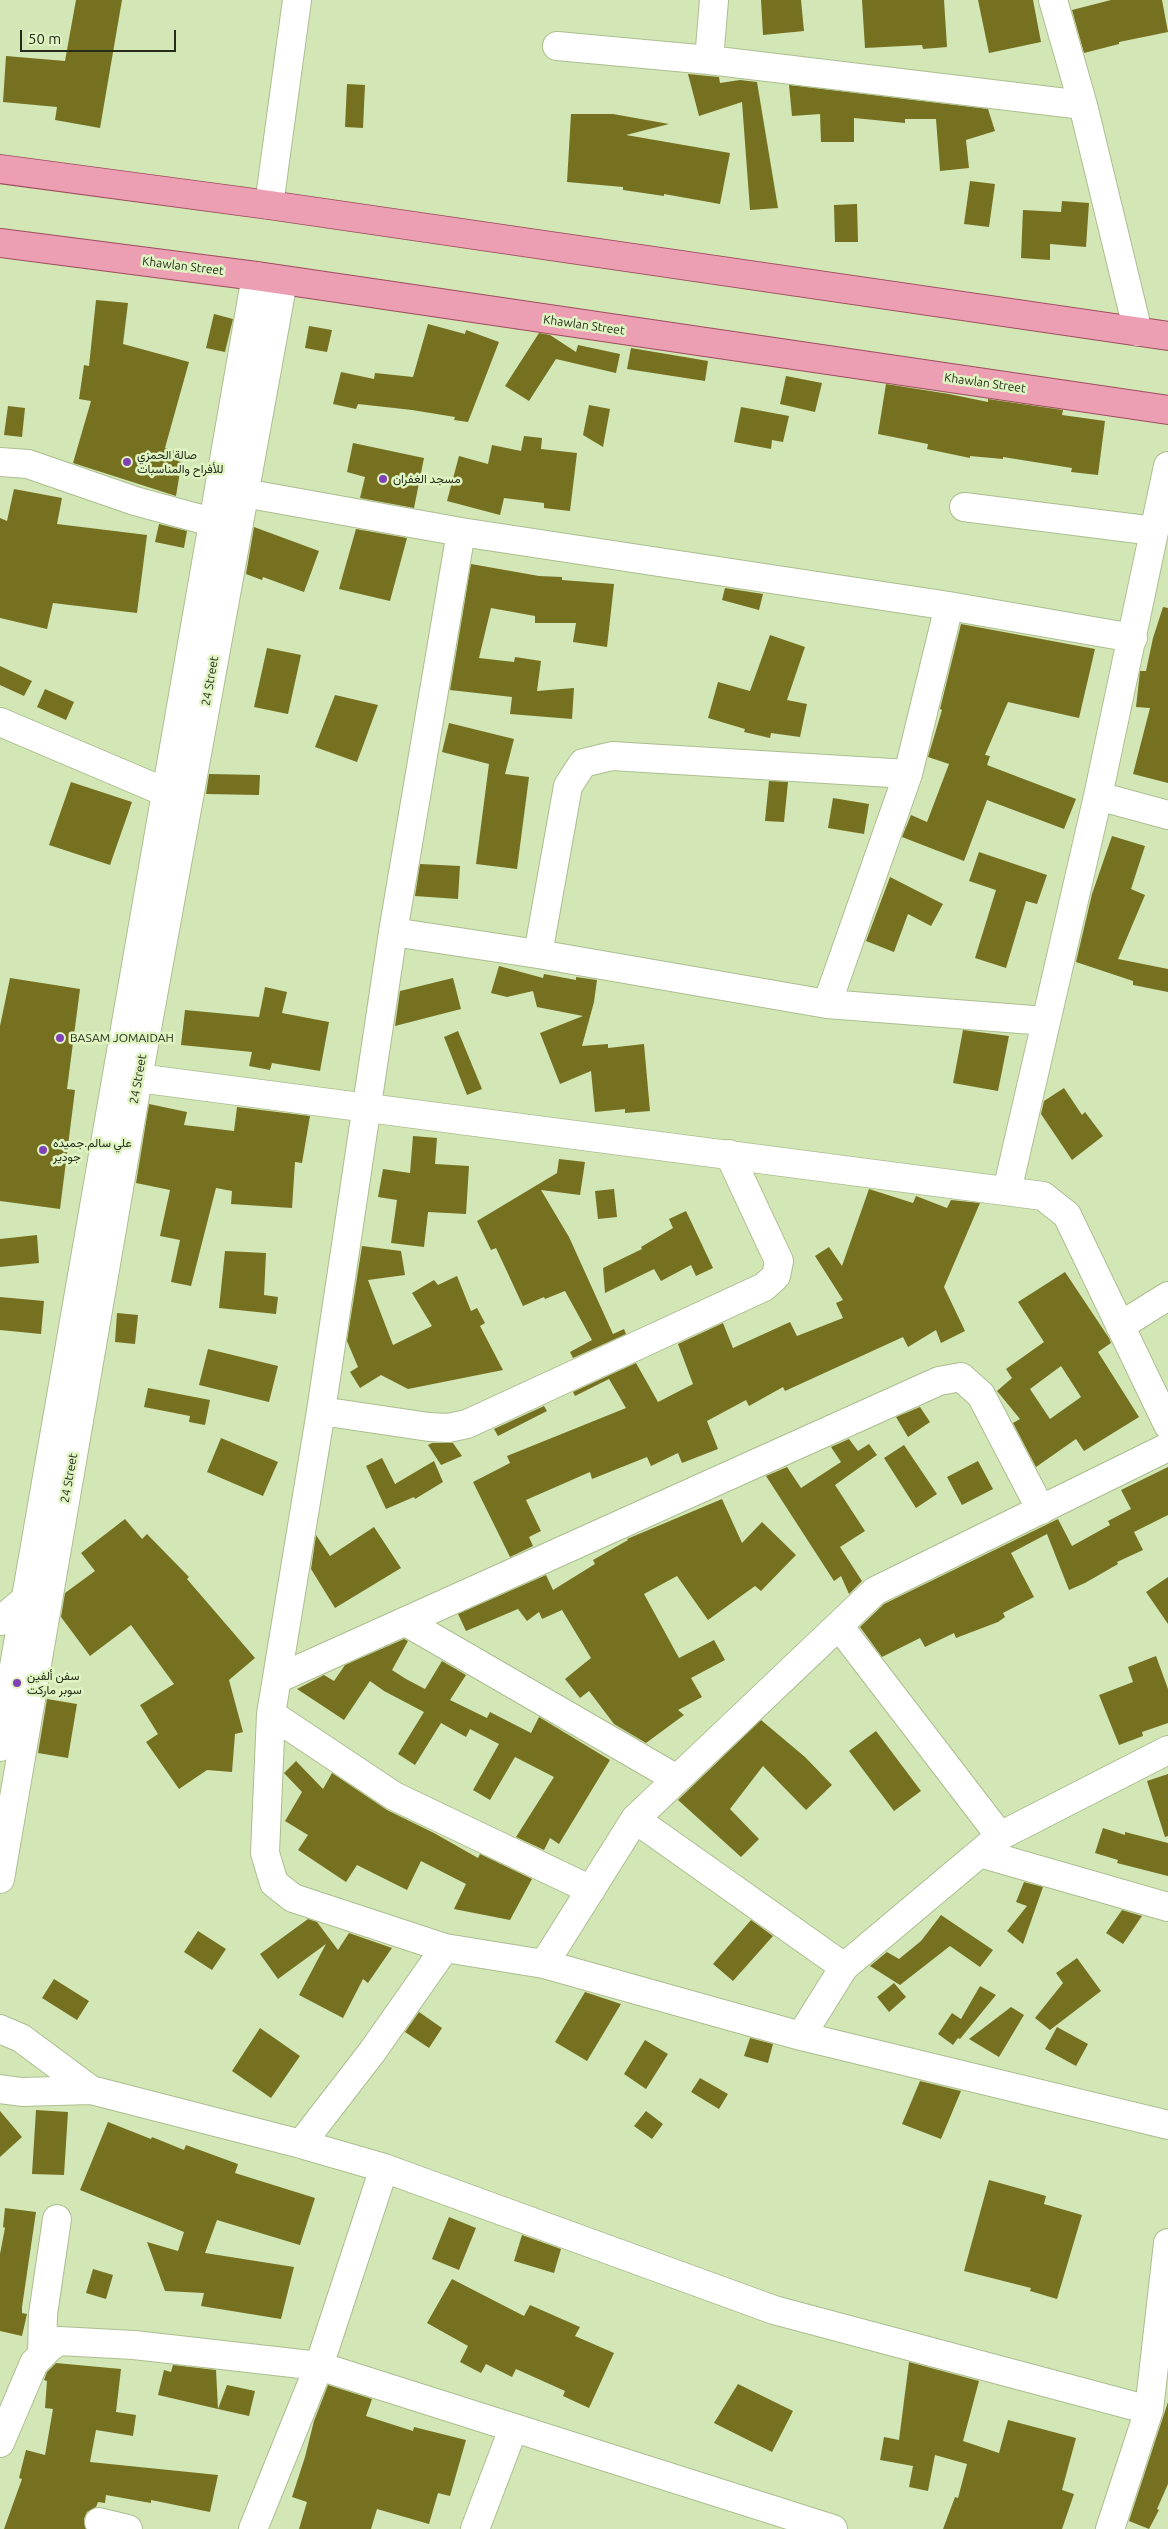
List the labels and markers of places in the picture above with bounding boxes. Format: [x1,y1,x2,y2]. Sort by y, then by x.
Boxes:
place label: صالة الحمزي للأفراح والمناسبات [137,448,223,476]
marker: صالة الحمزي للأفراح والمناسبات [121,456,133,468]
place label: مسجد الغفران [393,472,461,486]
marker: مسجد الغفران [377,473,389,485]
place label: BASAM JOMAIDAH [70,1031,174,1045]
marker: BASAM JOMAIDAH [54,1032,66,1044]
place label: علي سالم.جميده جودير [53,1136,131,1164]
marker: علي سالم.جميده جودير [37,1144,49,1156]
place label: سفن ألفين سوبر ماركت [27,1669,82,1697]
marker: سفن ألفين سوبر ماركت [11,1677,23,1689]

